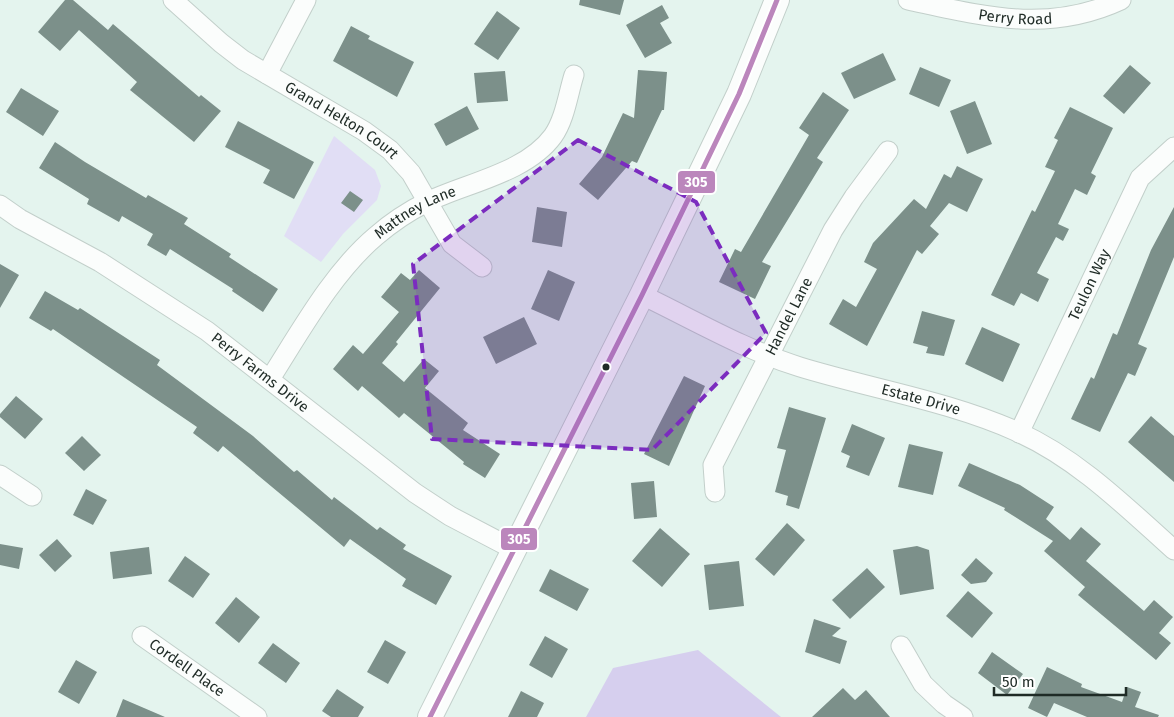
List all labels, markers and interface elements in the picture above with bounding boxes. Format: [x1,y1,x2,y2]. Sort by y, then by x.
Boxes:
street label: Perry Road [977,6,1053,28]
street label: Grand Helton Court [282,78,403,163]
line badge: 305 [677,170,716,194]
text: 305 [684,174,708,191]
street label: Mattney Lane [371,182,458,243]
street label: Teulon Way [1065,246,1114,323]
street label: Handel Lane [762,274,816,358]
street label: Perry Farms Drive [208,329,313,416]
unlabelled marker [601,362,611,372]
street label: Estate Drive [880,380,963,419]
line badge: 305 [500,527,538,551]
text: 305 [507,531,531,548]
street label: Cordell Place [146,635,228,700]
scale bar [994,664,1126,696]
text: 50 m [1002,673,1035,691]

